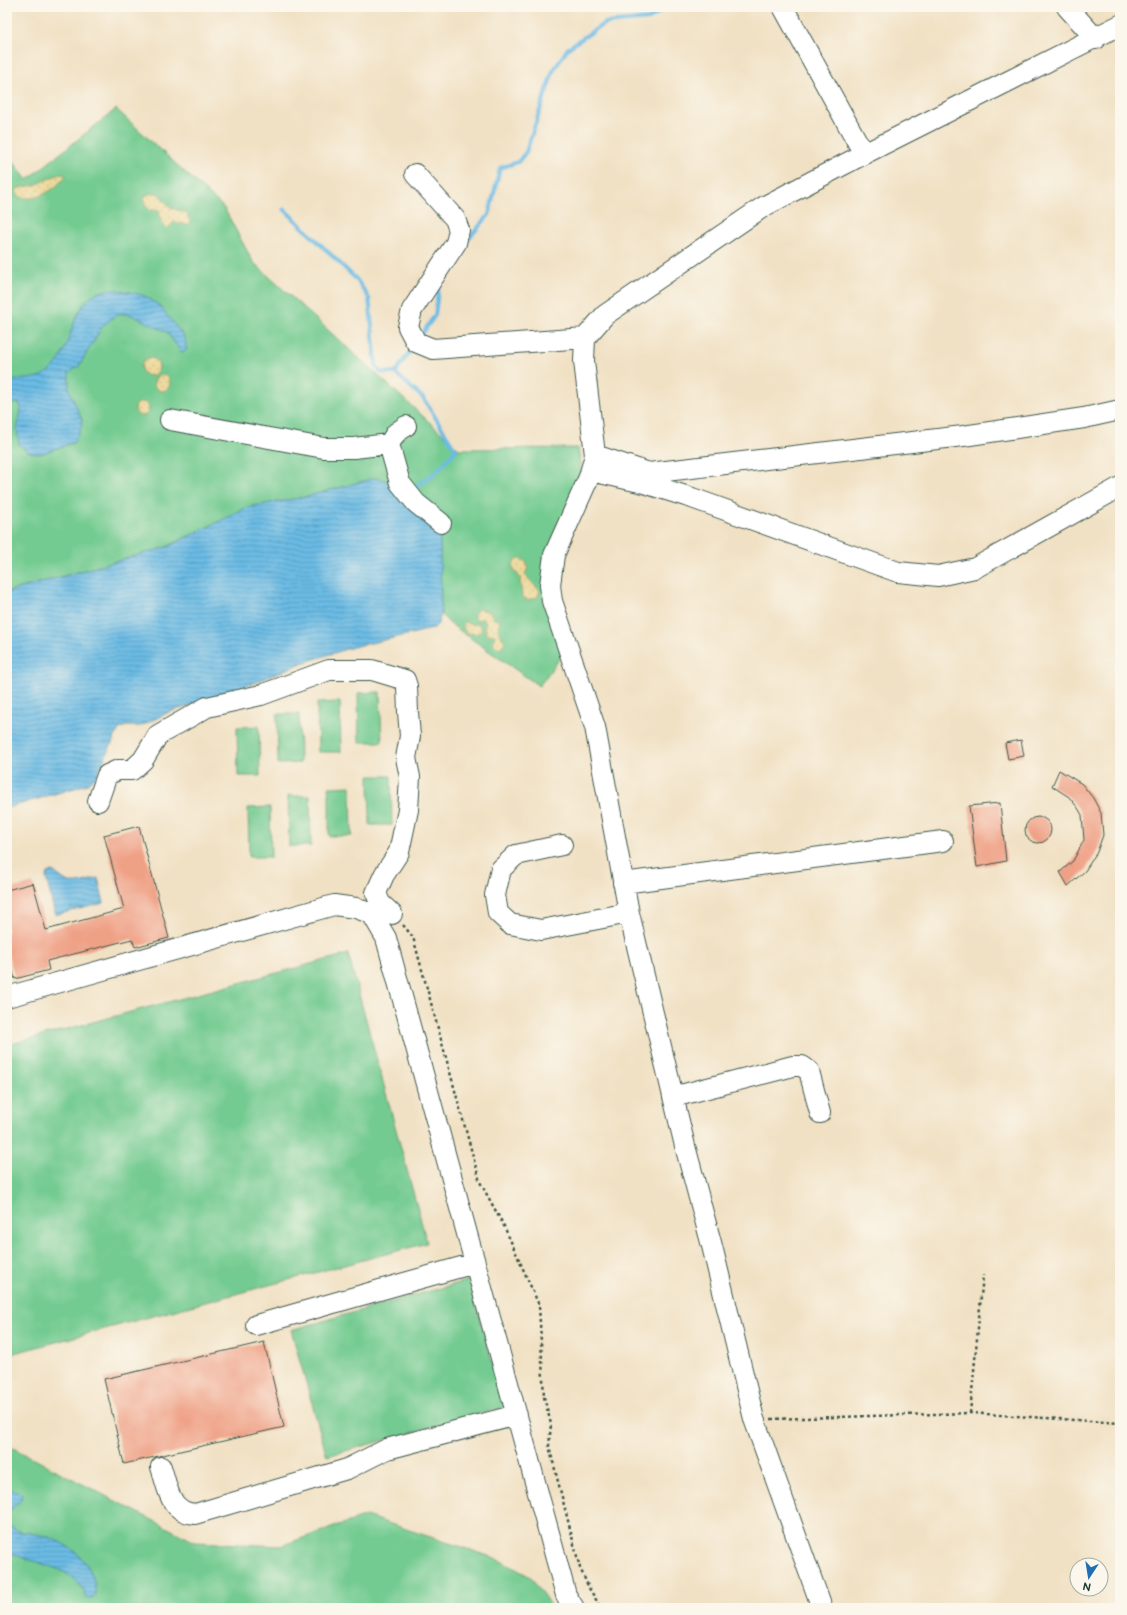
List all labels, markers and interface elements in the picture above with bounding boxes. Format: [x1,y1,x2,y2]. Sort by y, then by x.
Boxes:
north arrow [1069,1557,1109,1597]
text: N [1082,1579,1092,1594]

